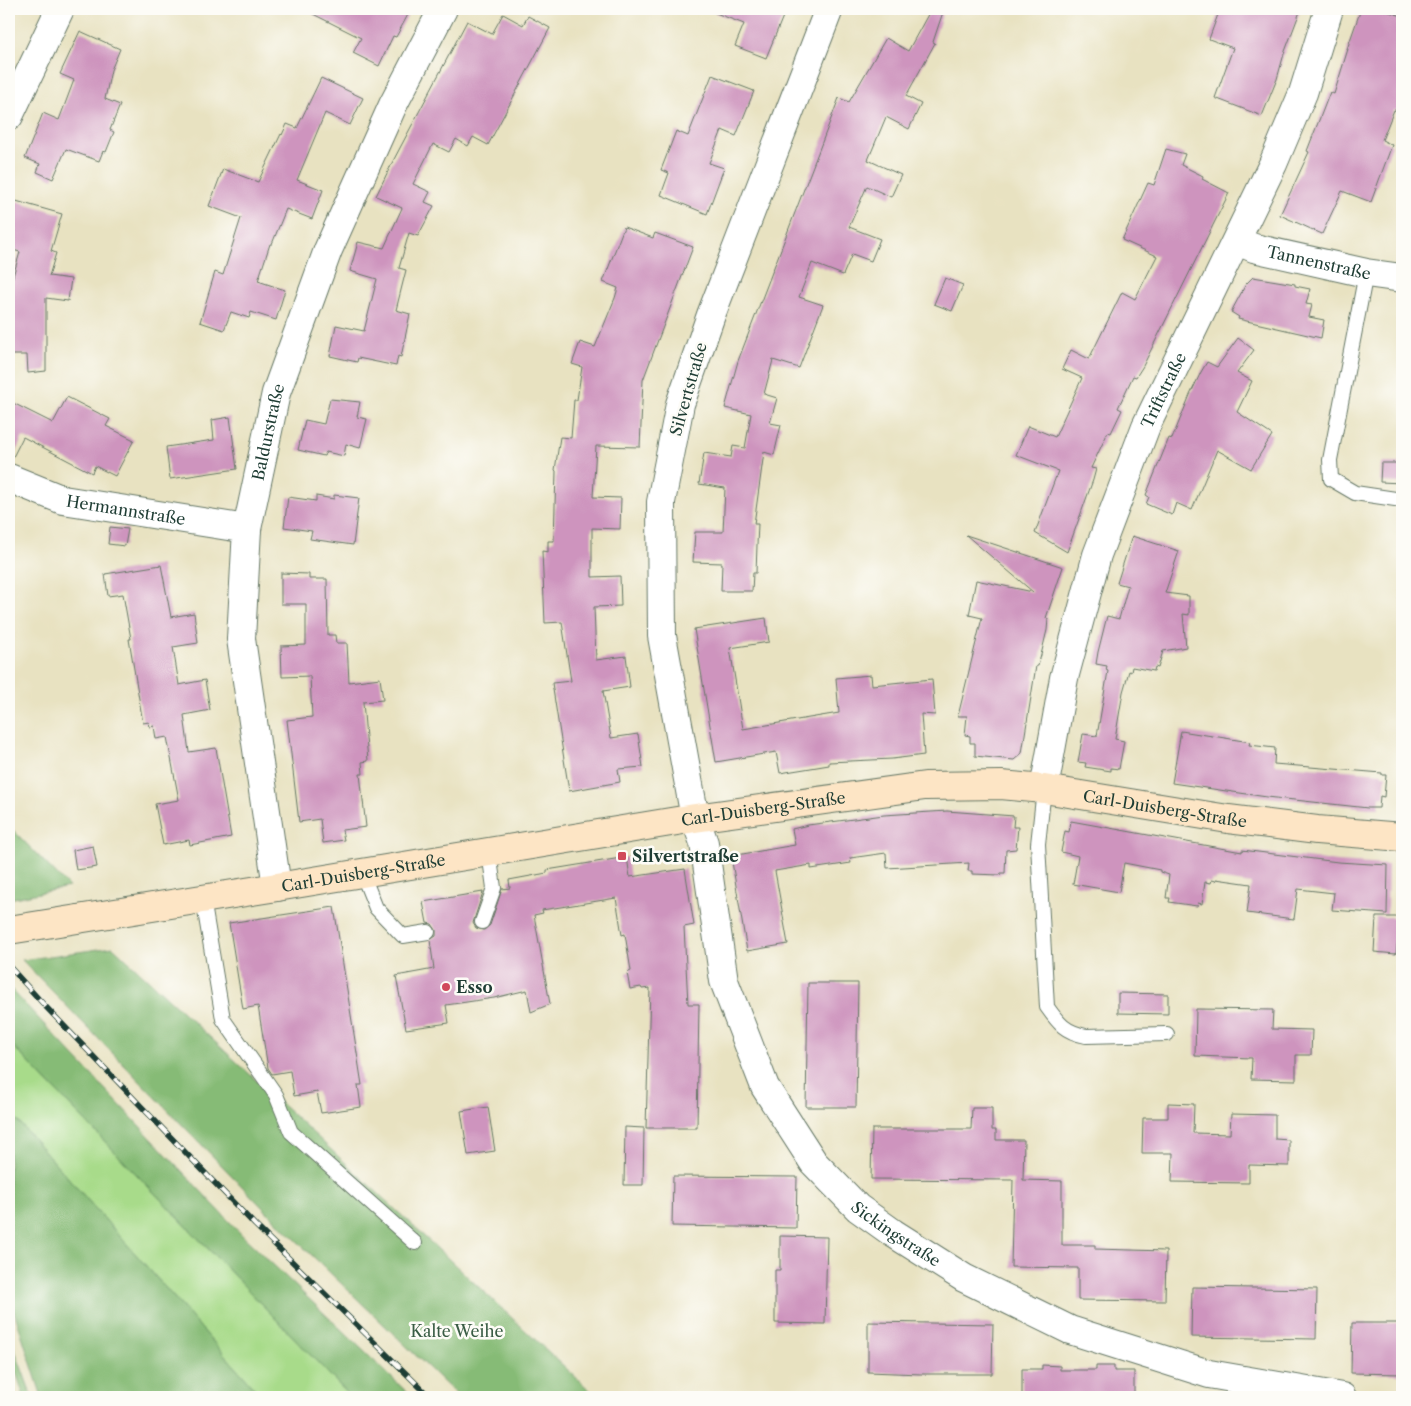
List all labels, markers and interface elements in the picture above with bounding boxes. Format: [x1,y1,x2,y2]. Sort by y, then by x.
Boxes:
street label: Tannenstraße [1265,241,1372,284]
street label: Silvertstraße [665,340,711,438]
street label: Triftstraße [1137,349,1190,431]
street label: Baldurstraße [248,381,289,482]
street label: Hermannstraße [65,491,187,529]
street label: Carl-Duisberg-Straße [1082,786,1248,831]
street label: Carl-Duisberg-Straße [680,787,847,830]
place label: Silvertstraße [632,846,739,866]
street label: Carl-Duisberg-Straße [280,849,447,896]
marker: Silvertstraße [616,850,628,862]
place label: Esso [456,977,493,997]
marker: Esso [440,981,452,993]
street label: Sickingstraße [847,1197,944,1271]
park label: Kalte Weihe [411,1321,503,1341]

